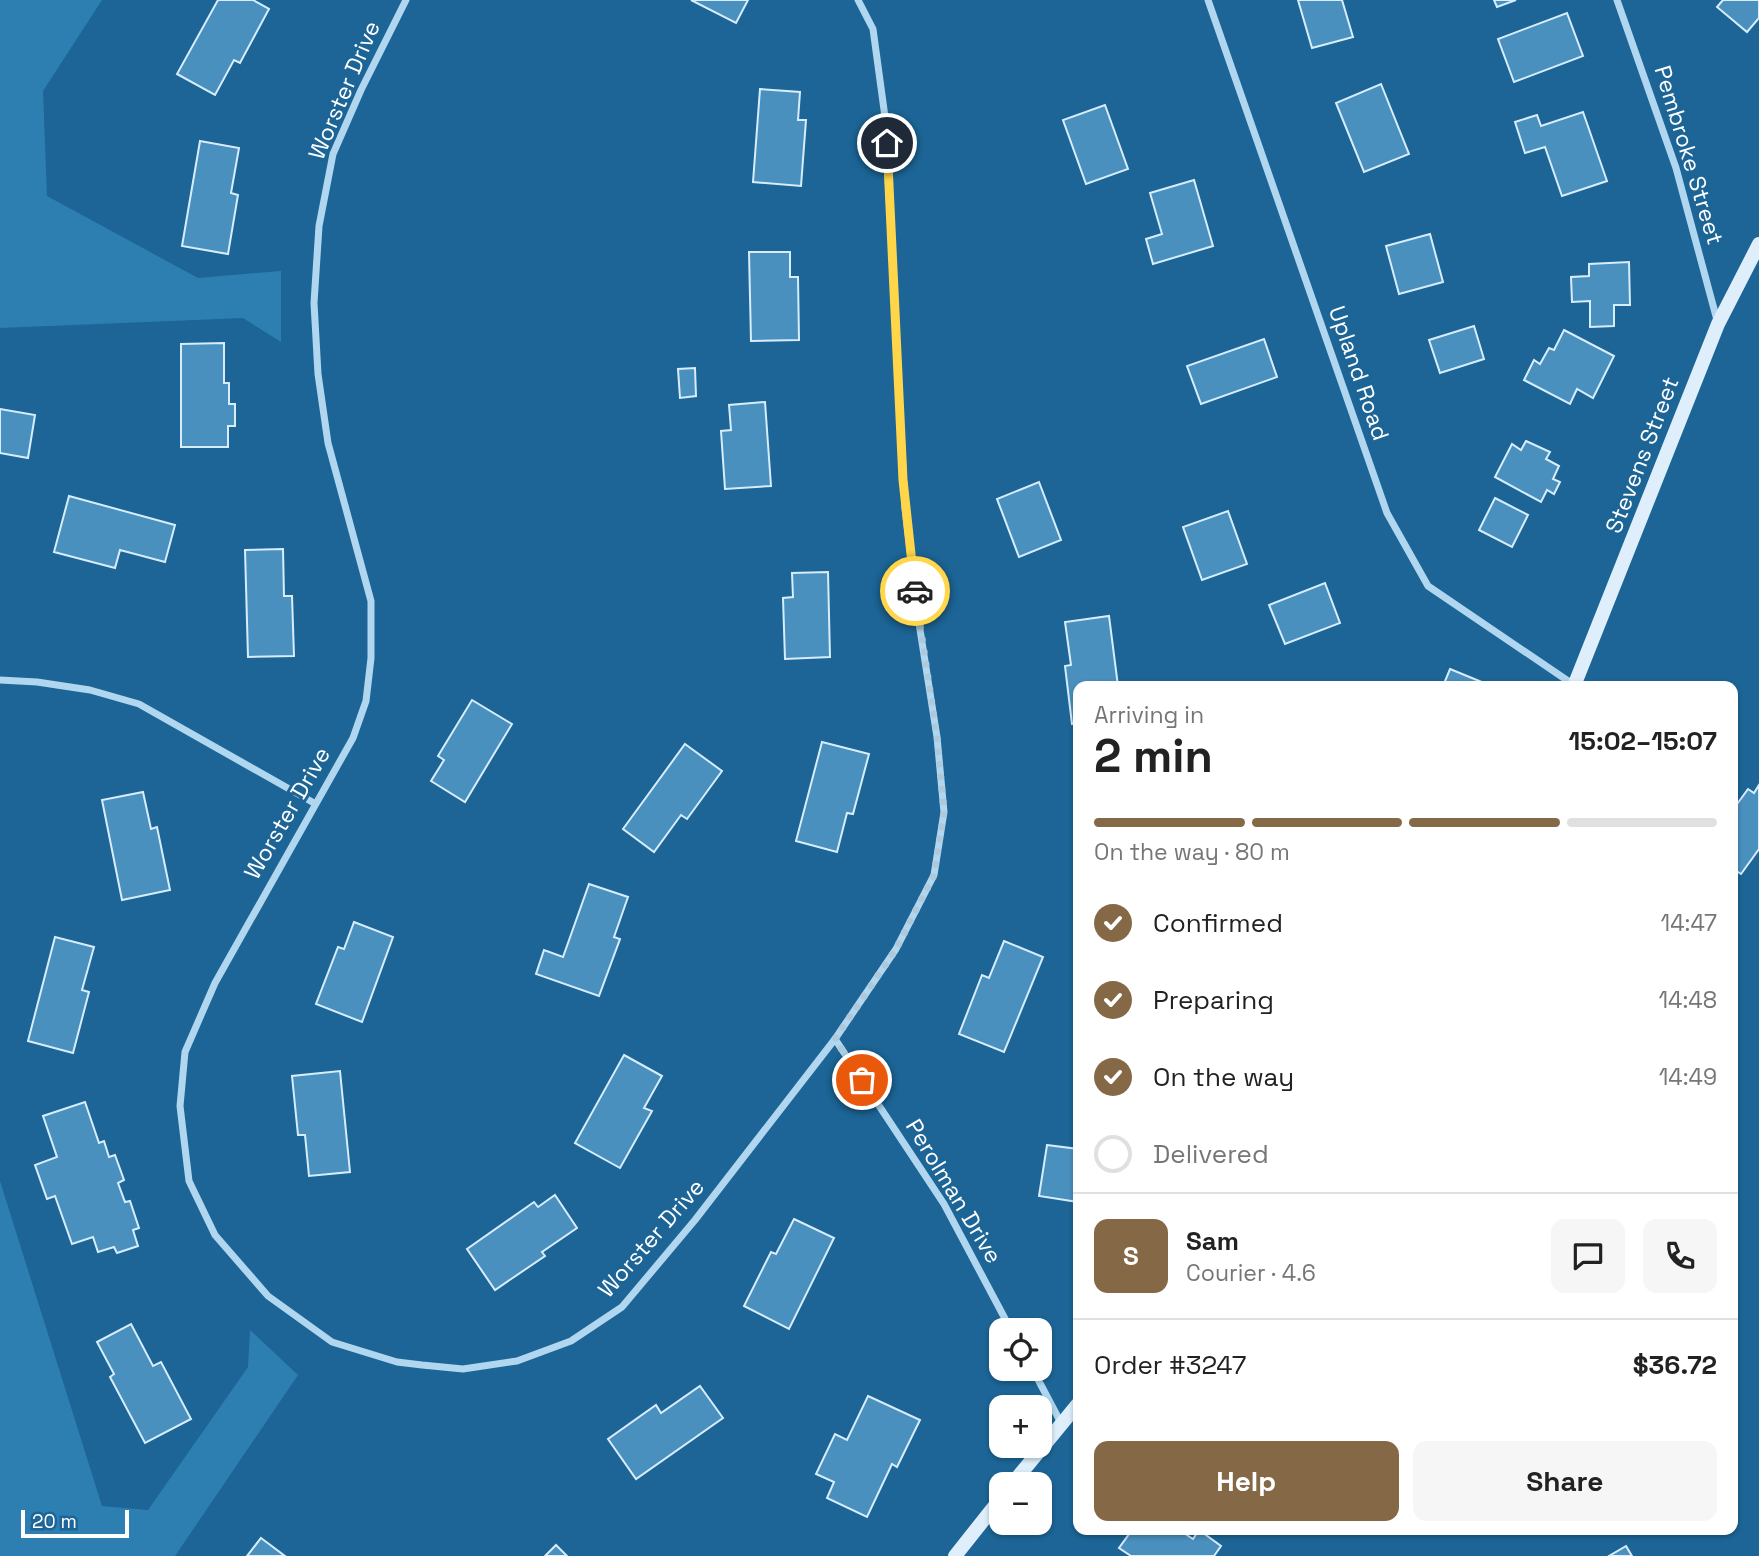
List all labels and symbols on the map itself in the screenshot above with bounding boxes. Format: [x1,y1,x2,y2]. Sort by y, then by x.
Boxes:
street label: Worster Drive [301,16,387,164]
street label: Pembroke Street [1648,62,1730,248]
pin [857,113,917,173]
street label: Upland Road [1322,302,1396,444]
street label: Stevens Street [1598,372,1686,538]
courier [880,556,950,626]
street label: Worster Drive [237,742,337,884]
pin [832,1050,892,1110]
street label: Perolman Drive [899,1113,1009,1269]
street label: Worster Drive [591,1172,711,1304]
scale bar [21,1507,130,1539]

